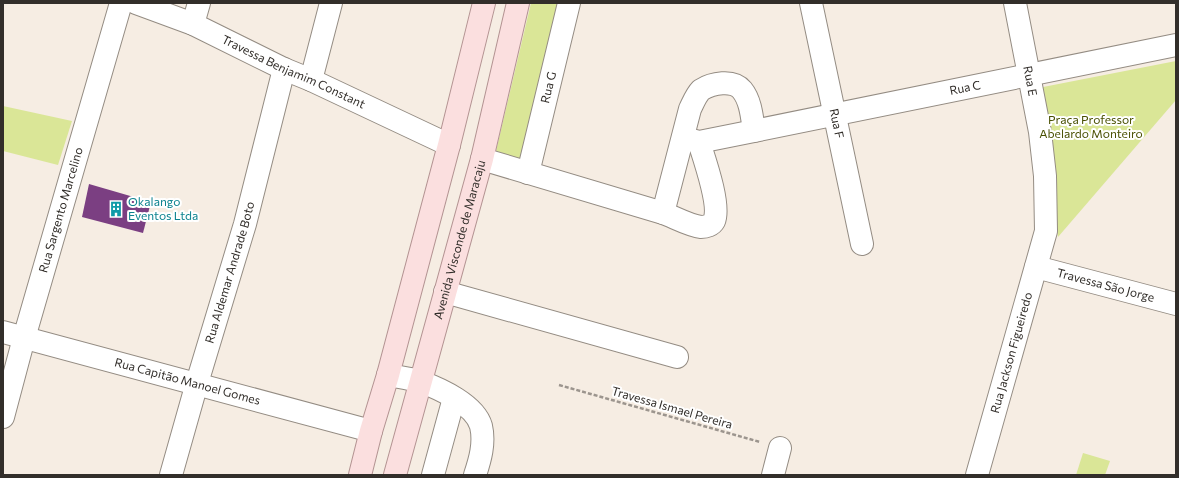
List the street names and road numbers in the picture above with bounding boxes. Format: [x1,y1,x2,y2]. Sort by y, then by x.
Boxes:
street label: Travessa Benjamim Constant [220,31,368,111]
street label: Rua E [1021,65,1041,97]
street label: Rua G [537,70,558,104]
street label: Rua C [948,77,982,97]
street label: Rua F [827,107,847,139]
street label: Rua Sargento Marcelino [35,145,85,274]
street label: Avenida Visconde de Maracaju [430,158,487,321]
street label: Rua Aldemar Andrade Boto [201,200,256,345]
street label: Travessa São Jorge [1056,265,1156,304]
street label: Rua Jackson Figueiredo [987,290,1034,415]
street label: Rua Capitão Manoel Gomes [113,354,262,407]
street label: Travessa Ismael Pereira [610,383,734,431]

